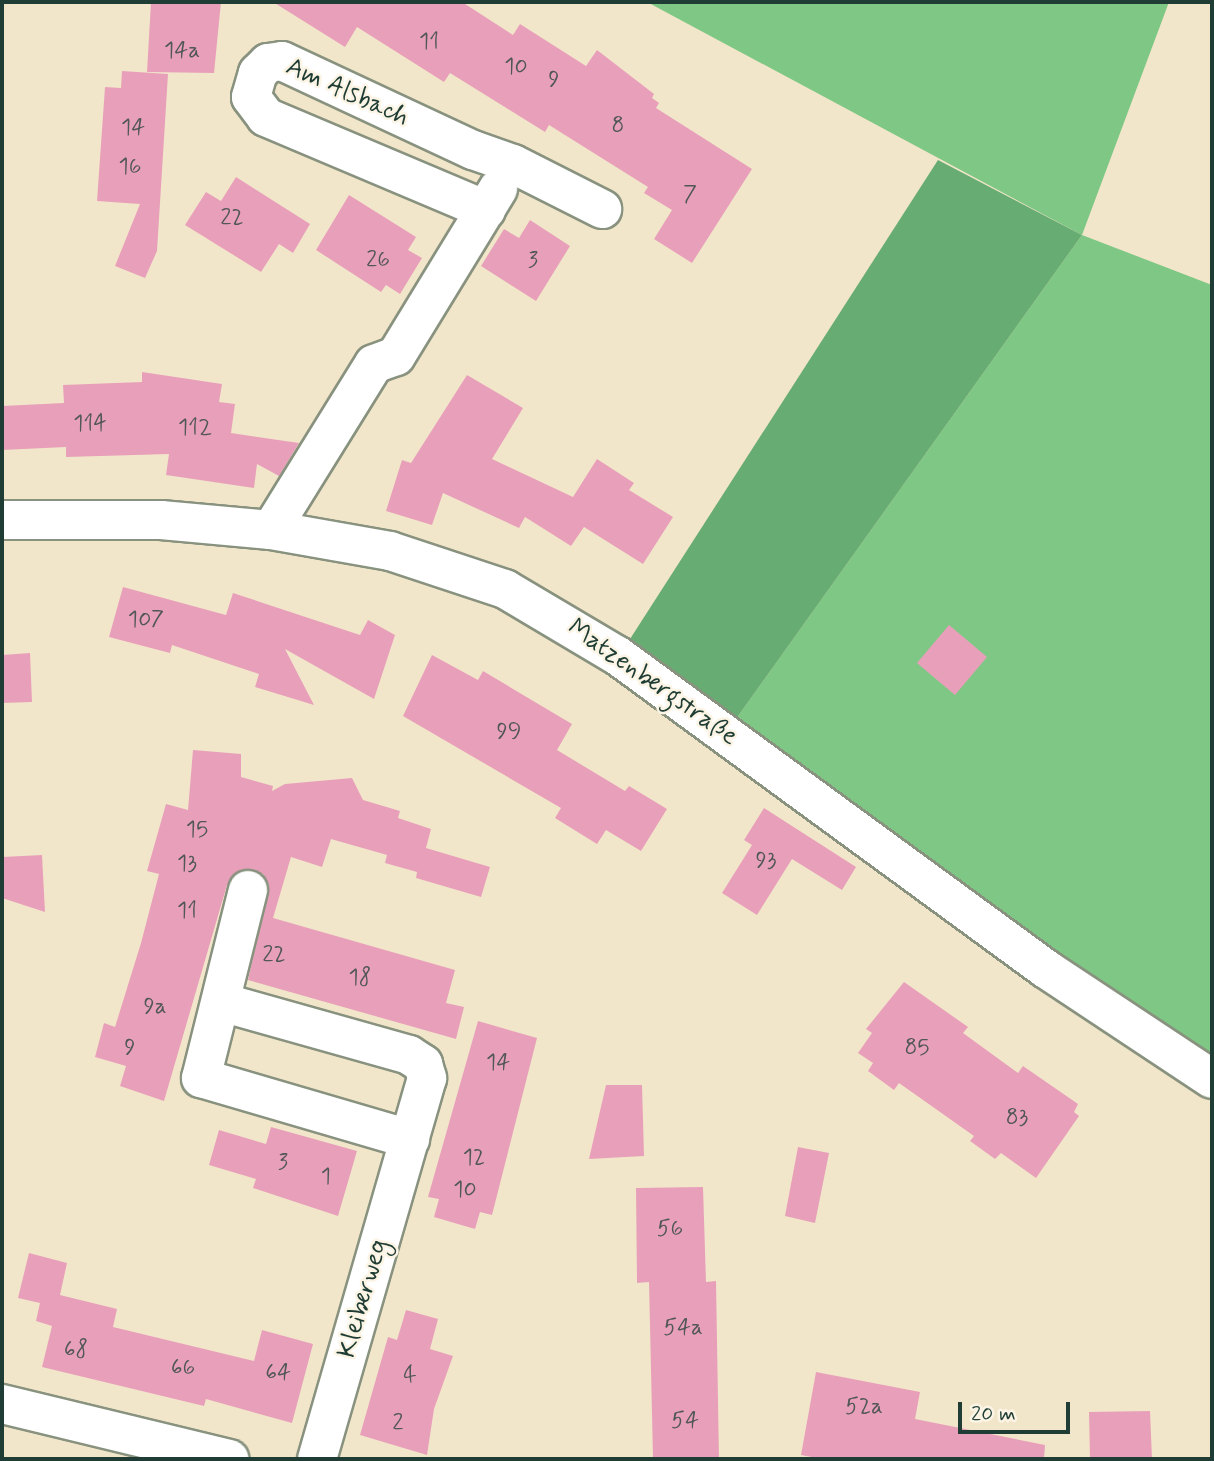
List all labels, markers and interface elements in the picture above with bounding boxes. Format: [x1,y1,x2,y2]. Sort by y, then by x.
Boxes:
house number: 11 [419,28,439,56]
house number: 14a [164,37,200,65]
street label: Am Alsbach [280,52,414,134]
house number: 10 [504,53,528,81]
house number: 9 [548,66,560,94]
house number: 8 [612,112,624,140]
house number: 14 [121,114,145,142]
house number: 16 [119,153,141,181]
house number: 7 [683,181,697,209]
house number: 22 [220,204,244,232]
house number: 26 [366,246,390,274]
house number: 3 [528,247,538,275]
house number: 114 [73,410,107,438]
house number: 112 [178,414,212,442]
house number: 107 [128,606,164,634]
street label: Matzenbergstraße [561,613,743,753]
house number: 99 [496,718,522,746]
house number: 15 [186,816,208,844]
house number: 93 [755,847,777,875]
house number: 13 [177,850,197,878]
house number: 11 [177,897,197,925]
house number: 22 [262,941,286,969]
house number: 18 [349,964,371,992]
house number: 9a [143,993,167,1021]
house number: 9 [124,1034,136,1062]
house number: 85 [904,1034,930,1062]
house number: 14 [486,1049,510,1077]
house number: 83 [1006,1104,1028,1132]
house number: 12 [463,1144,485,1172]
house number: 3 [278,1149,288,1177]
house number: 1 [321,1163,331,1191]
house number: 10 [453,1176,477,1204]
house number: 56 [657,1215,683,1243]
street label: Kleiberweg [332,1236,396,1362]
house number: 54a [663,1314,703,1342]
house number: 68 [64,1336,88,1364]
house number: 66 [171,1354,195,1382]
house number: 64 [265,1359,291,1387]
house number: 4 [403,1361,417,1389]
scale bar [962,1388,1074,1432]
house number: 52a [845,1393,883,1421]
text: 20 m [971,1400,1016,1428]
house number: 54 [671,1407,699,1435]
house number: 2 [392,1409,404,1437]

